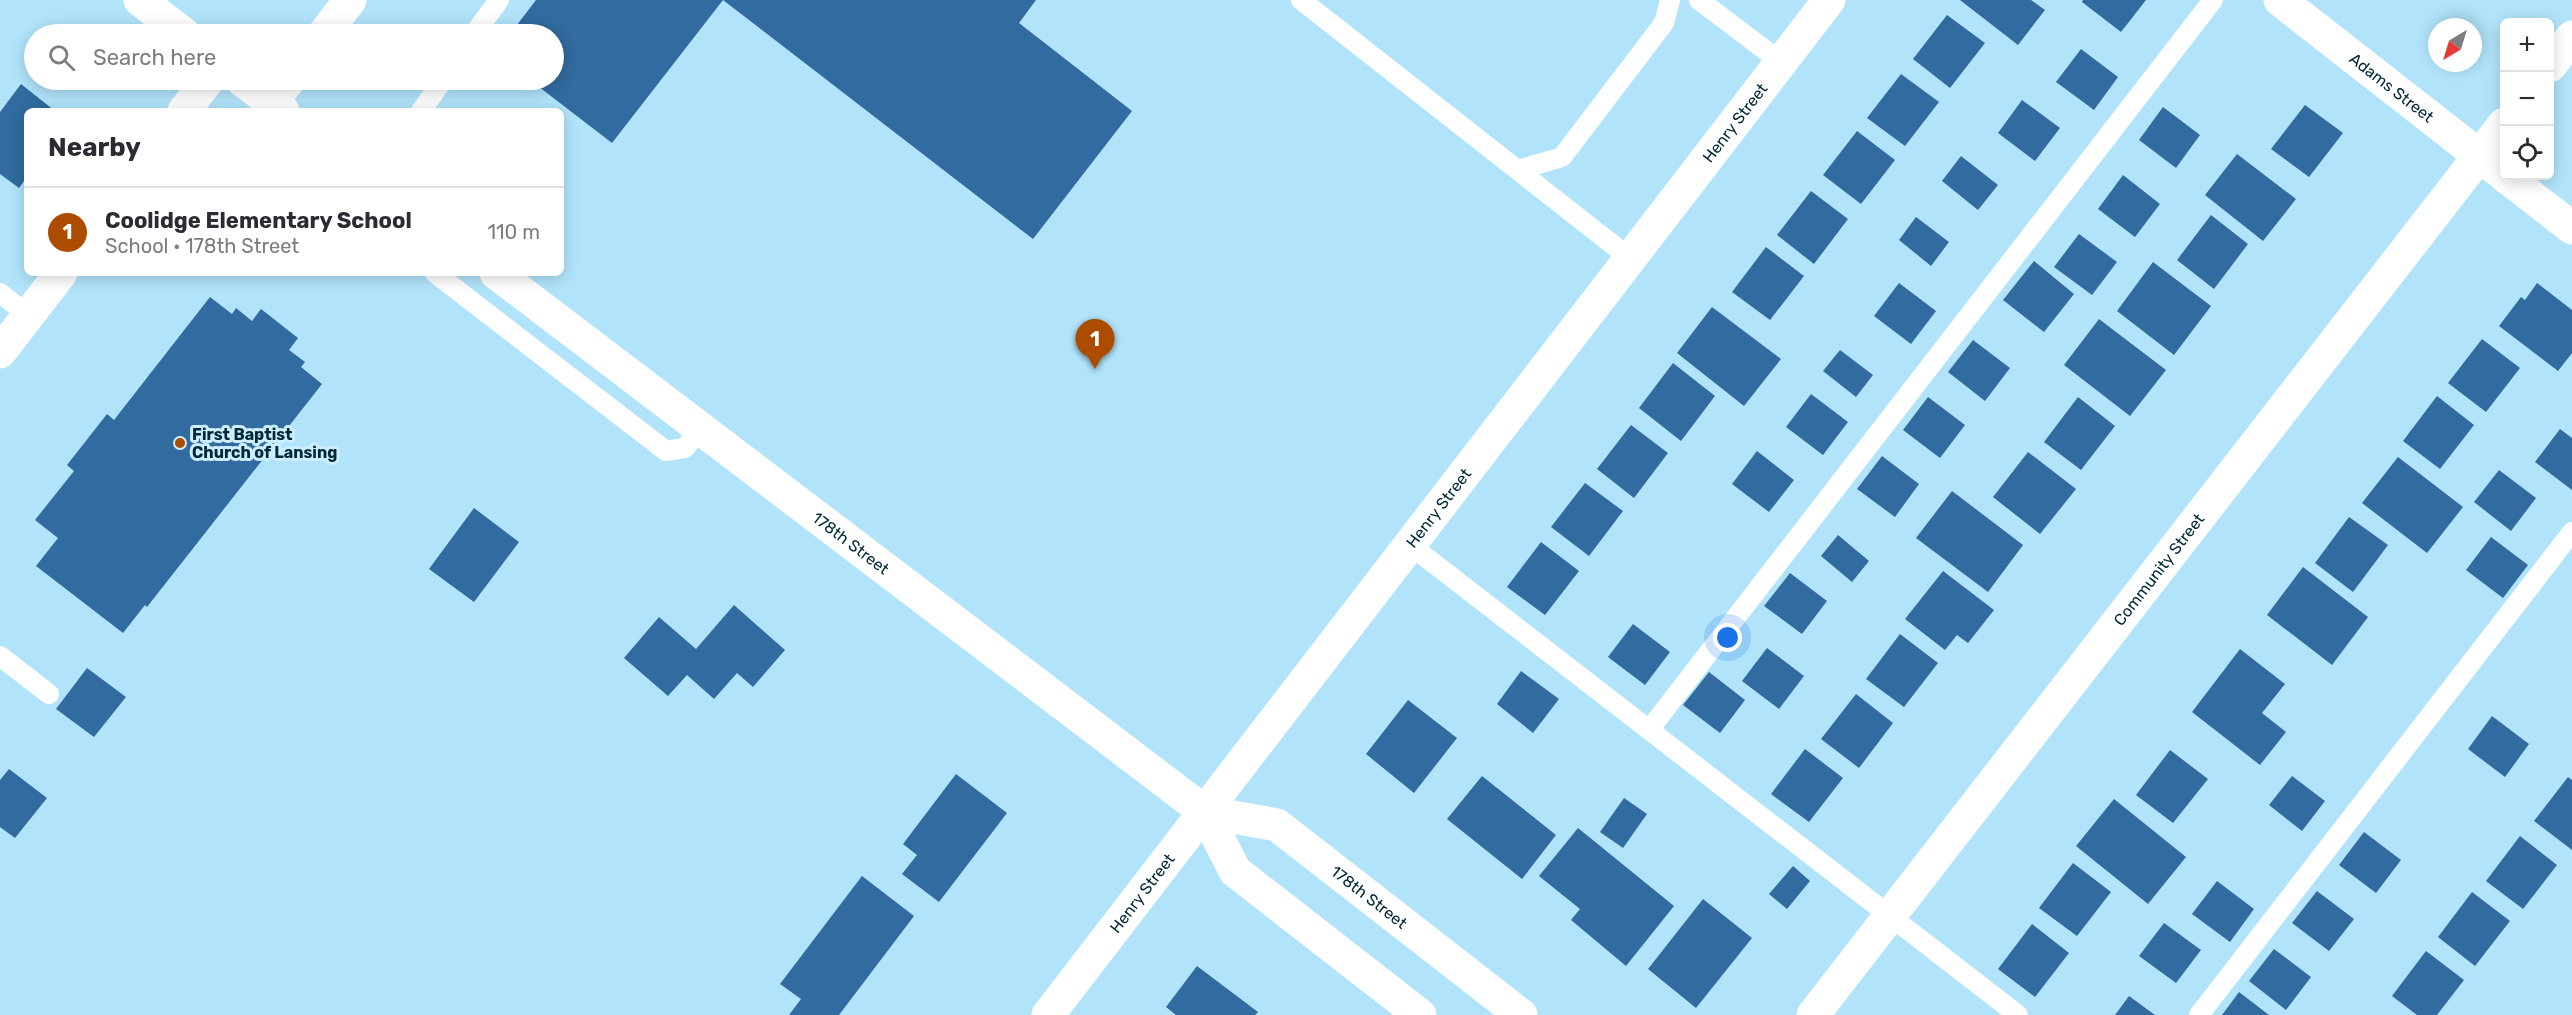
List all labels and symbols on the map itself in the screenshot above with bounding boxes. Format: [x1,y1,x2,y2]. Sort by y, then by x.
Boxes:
north arrow [2428,18,2482,72]
street label: Adams Street [2346,49,2437,127]
street label: Henry Street [1699,80,1772,166]
pin: 1 [1076,320,1114,369]
place label: First Baptist Church of Lansing [192,425,337,462]
marker: First Baptist Church of Lansing [173,436,187,450]
street label: Henry Street [1402,465,1475,551]
street label: 178th Street [809,508,893,579]
street label: Community Street [2110,510,2208,629]
your location [1713,623,1742,652]
street label: Henry Street [1106,850,1179,937]
street label: 178th Street [1327,862,1411,933]

